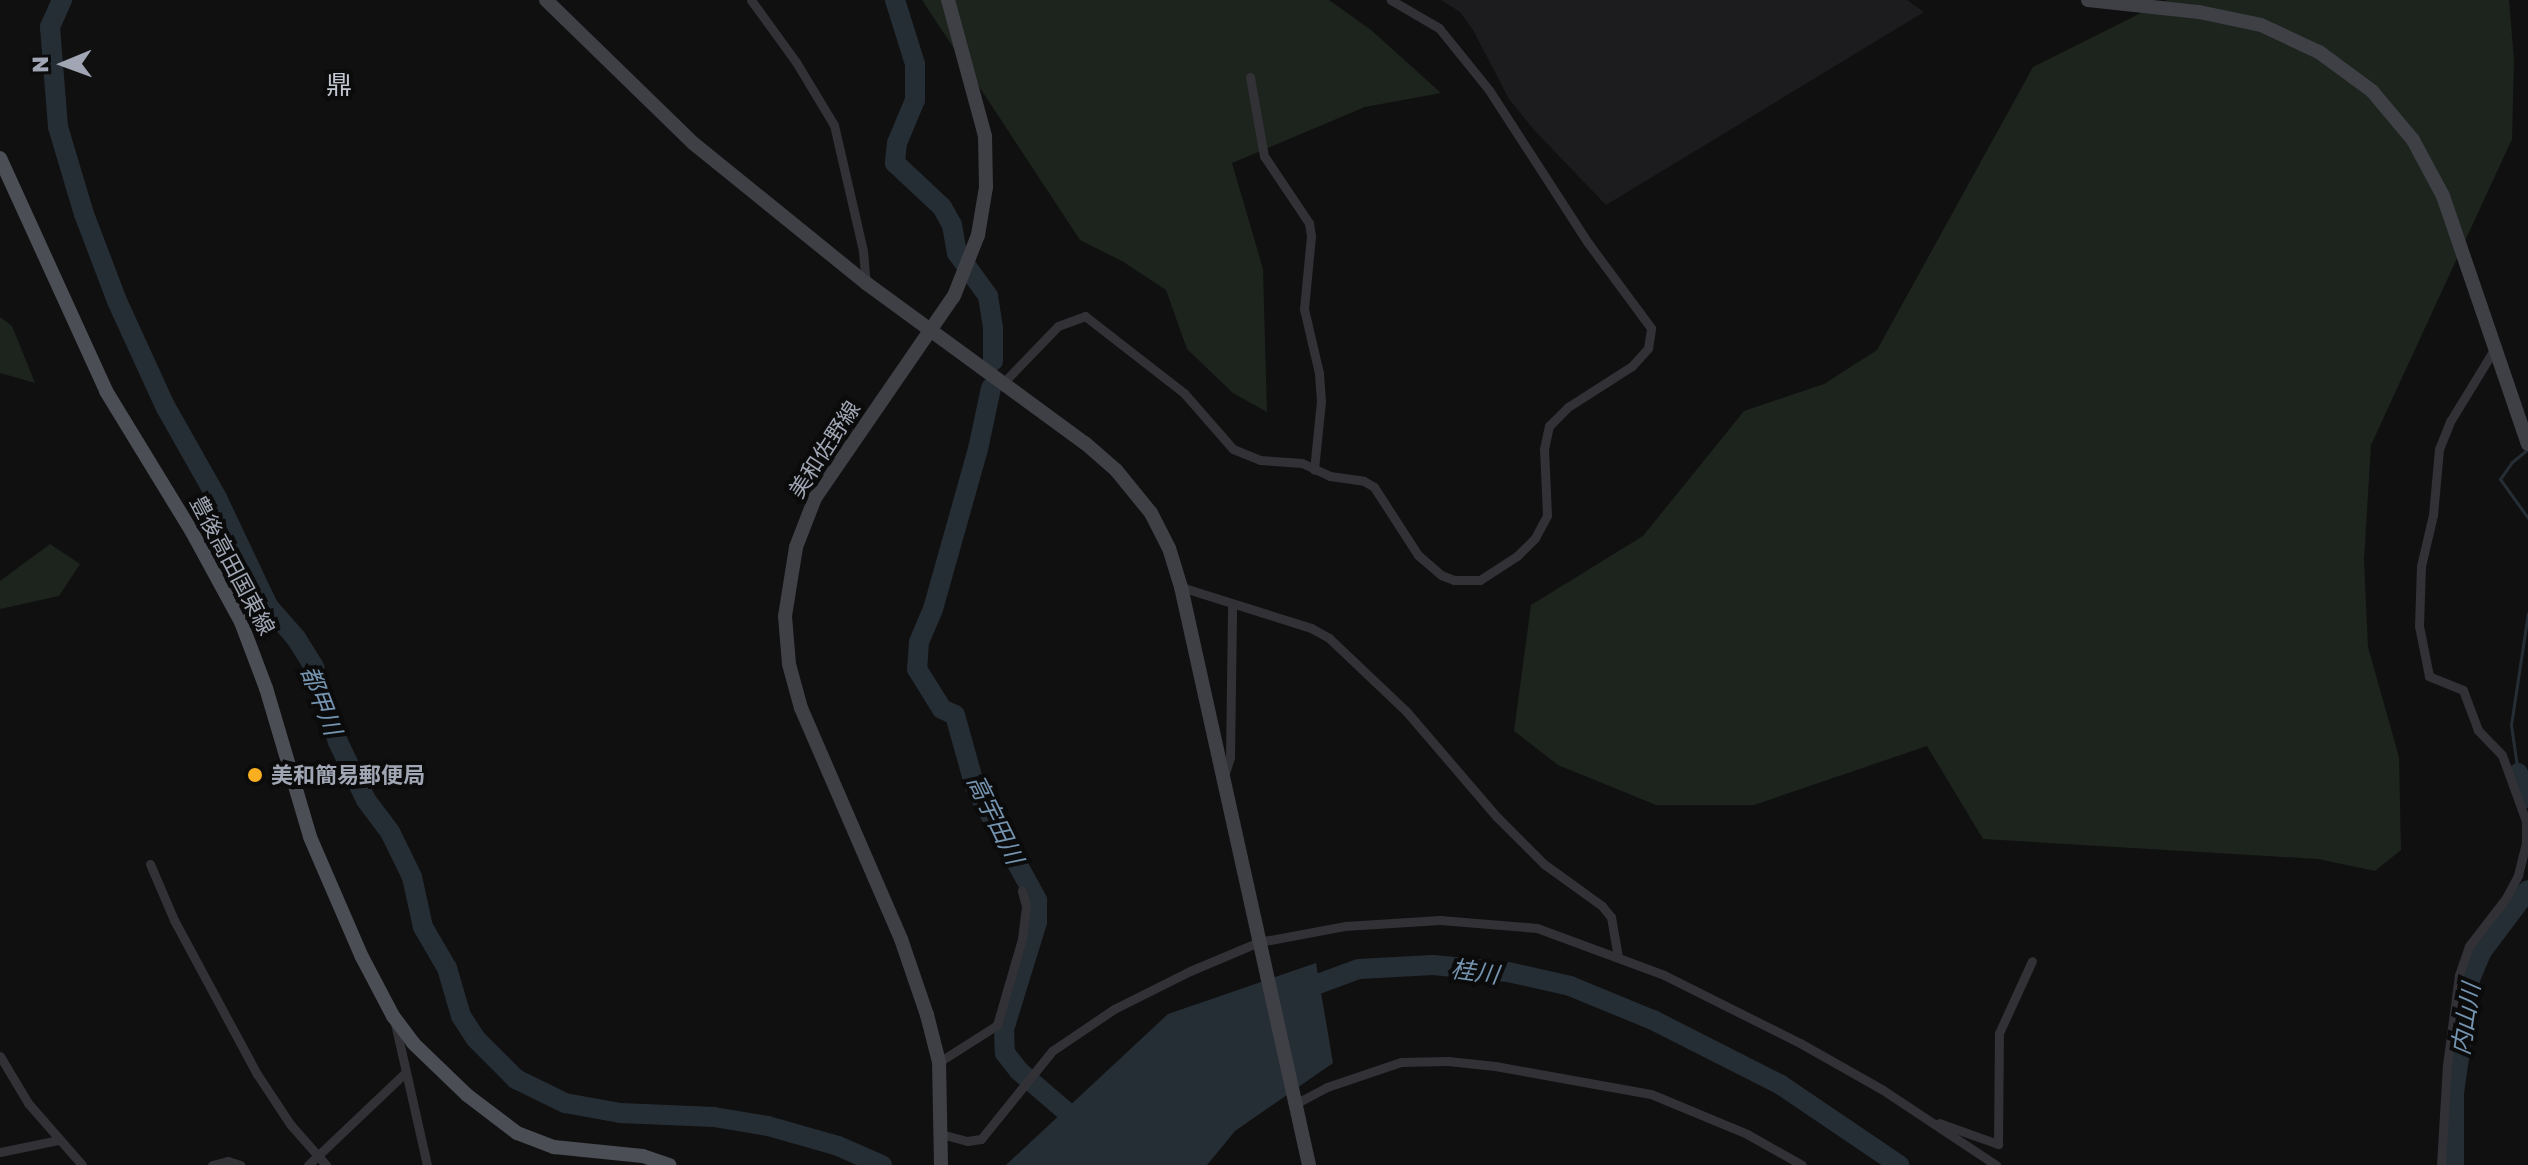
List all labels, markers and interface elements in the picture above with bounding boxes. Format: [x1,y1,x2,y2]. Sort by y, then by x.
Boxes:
north arrow [24,24,104,104]
text: N [26,56,53,73]
district label: 鼎 [326,69,352,101]
street label: 美和佐野線 [783,396,865,502]
street label: 豊後高田国東線 [185,491,281,639]
water label: 都甲川 [296,661,348,739]
place label: 美和簡易郵便局 [271,762,425,788]
marker: 美和簡易郵便局 [246,766,264,784]
water label: 高宇田川 [962,770,1030,868]
water label: 桂川 [1449,953,1501,989]
water label: 内山川 [2445,981,2485,1057]

